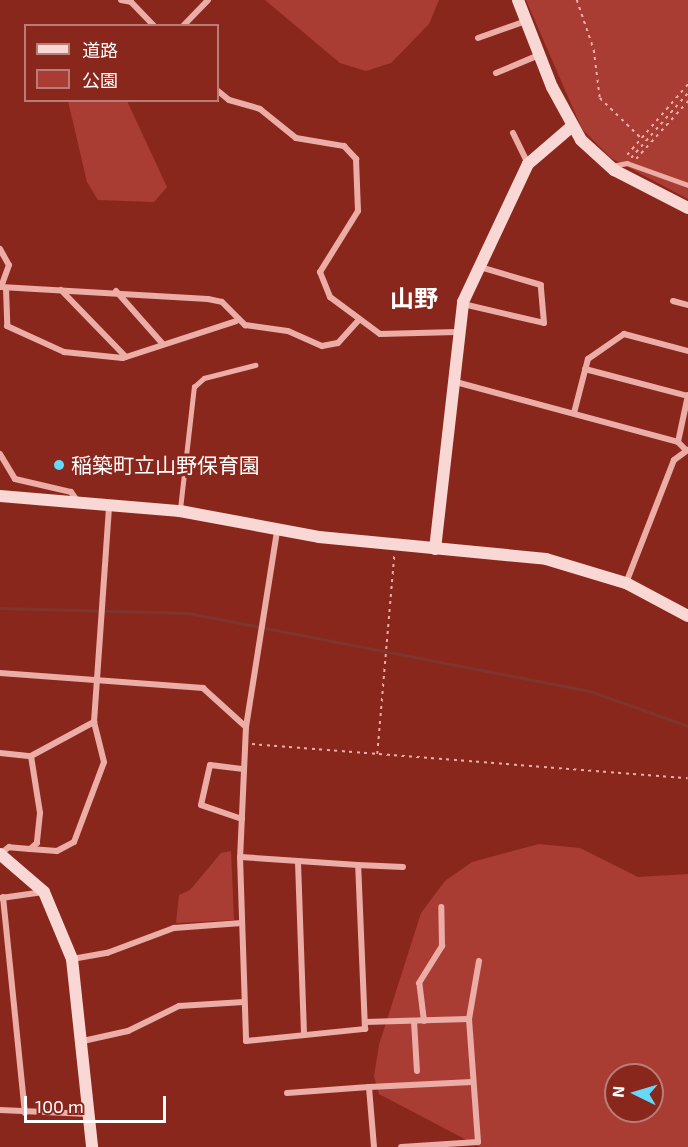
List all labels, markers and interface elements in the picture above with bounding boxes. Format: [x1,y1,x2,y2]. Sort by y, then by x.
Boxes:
legend [24,24,219,102]
text: 道路 [82,39,118,61]
text: 公園 [82,69,118,91]
district label: 山野 [390,284,438,312]
place label: 稲築町立山野保育園 [71,452,260,478]
marker: 稲築町立山野保育園 [52,458,66,472]
north arrow [604,1063,664,1123]
scale bar [27,1084,170,1122]
text: N [608,1085,628,1098]
text: 100 m [35,1095,84,1117]

